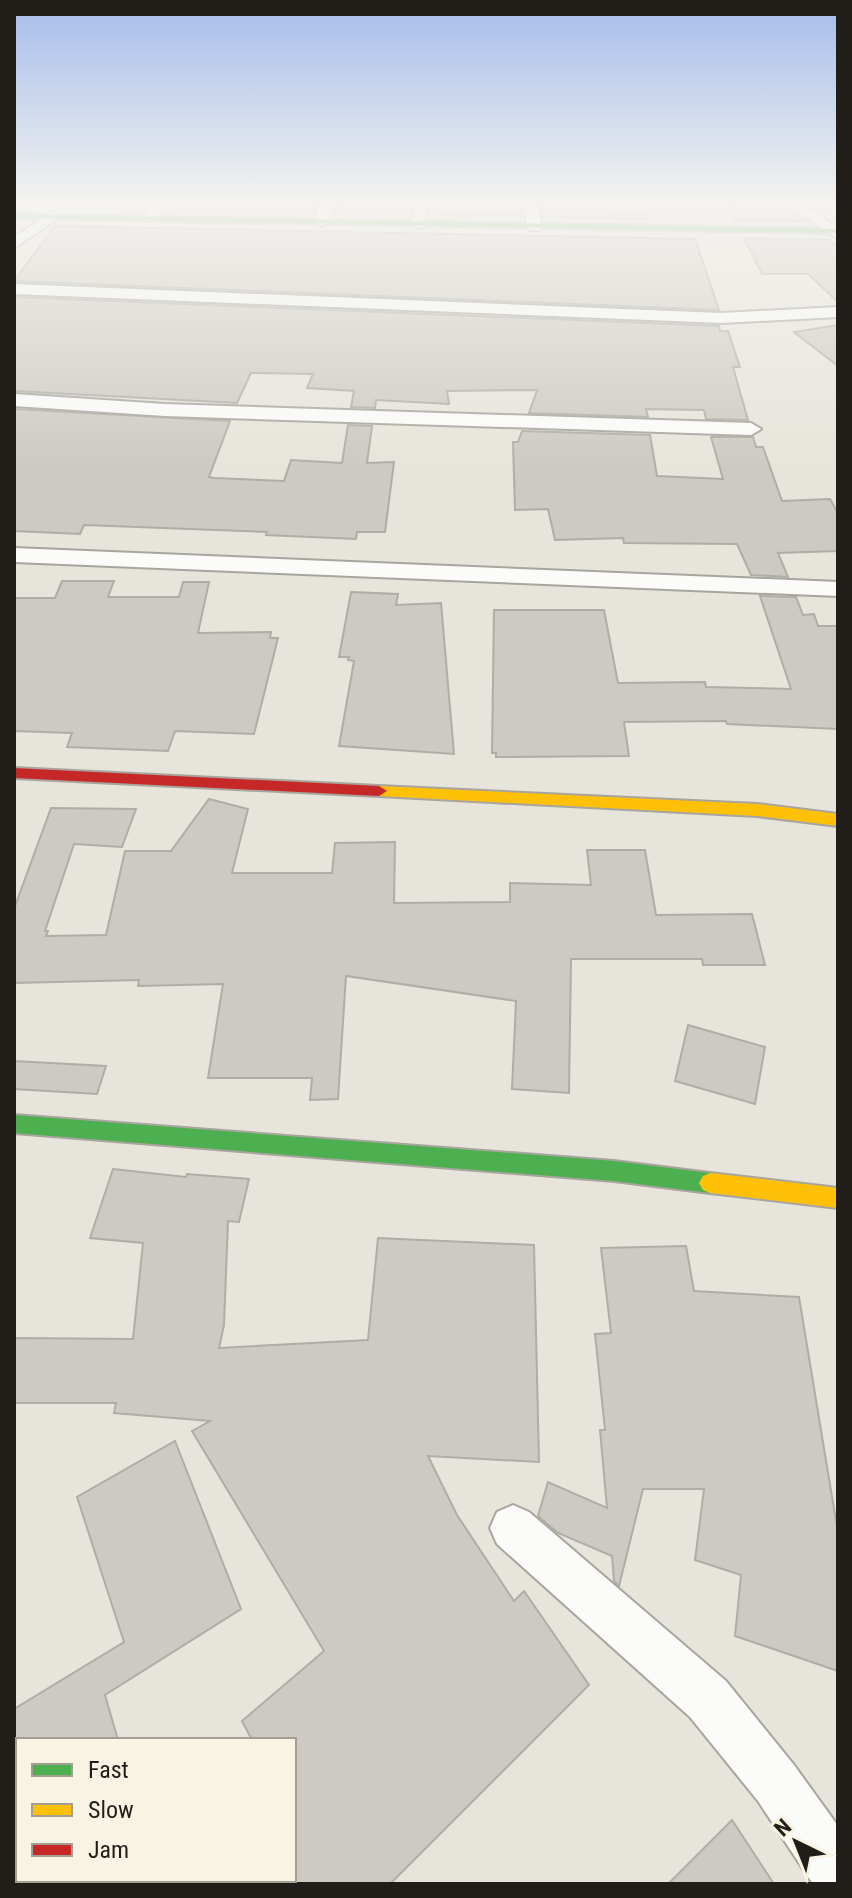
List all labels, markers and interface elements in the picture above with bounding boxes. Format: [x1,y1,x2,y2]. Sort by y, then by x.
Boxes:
legend [16,1738,296,1882]
text: Fast [88,1756,129,1784]
text: Slow [88,1796,134,1824]
north arrow [756,1802,836,1882]
text: N [769,1814,796,1841]
text: Jam [88,1836,129,1864]

